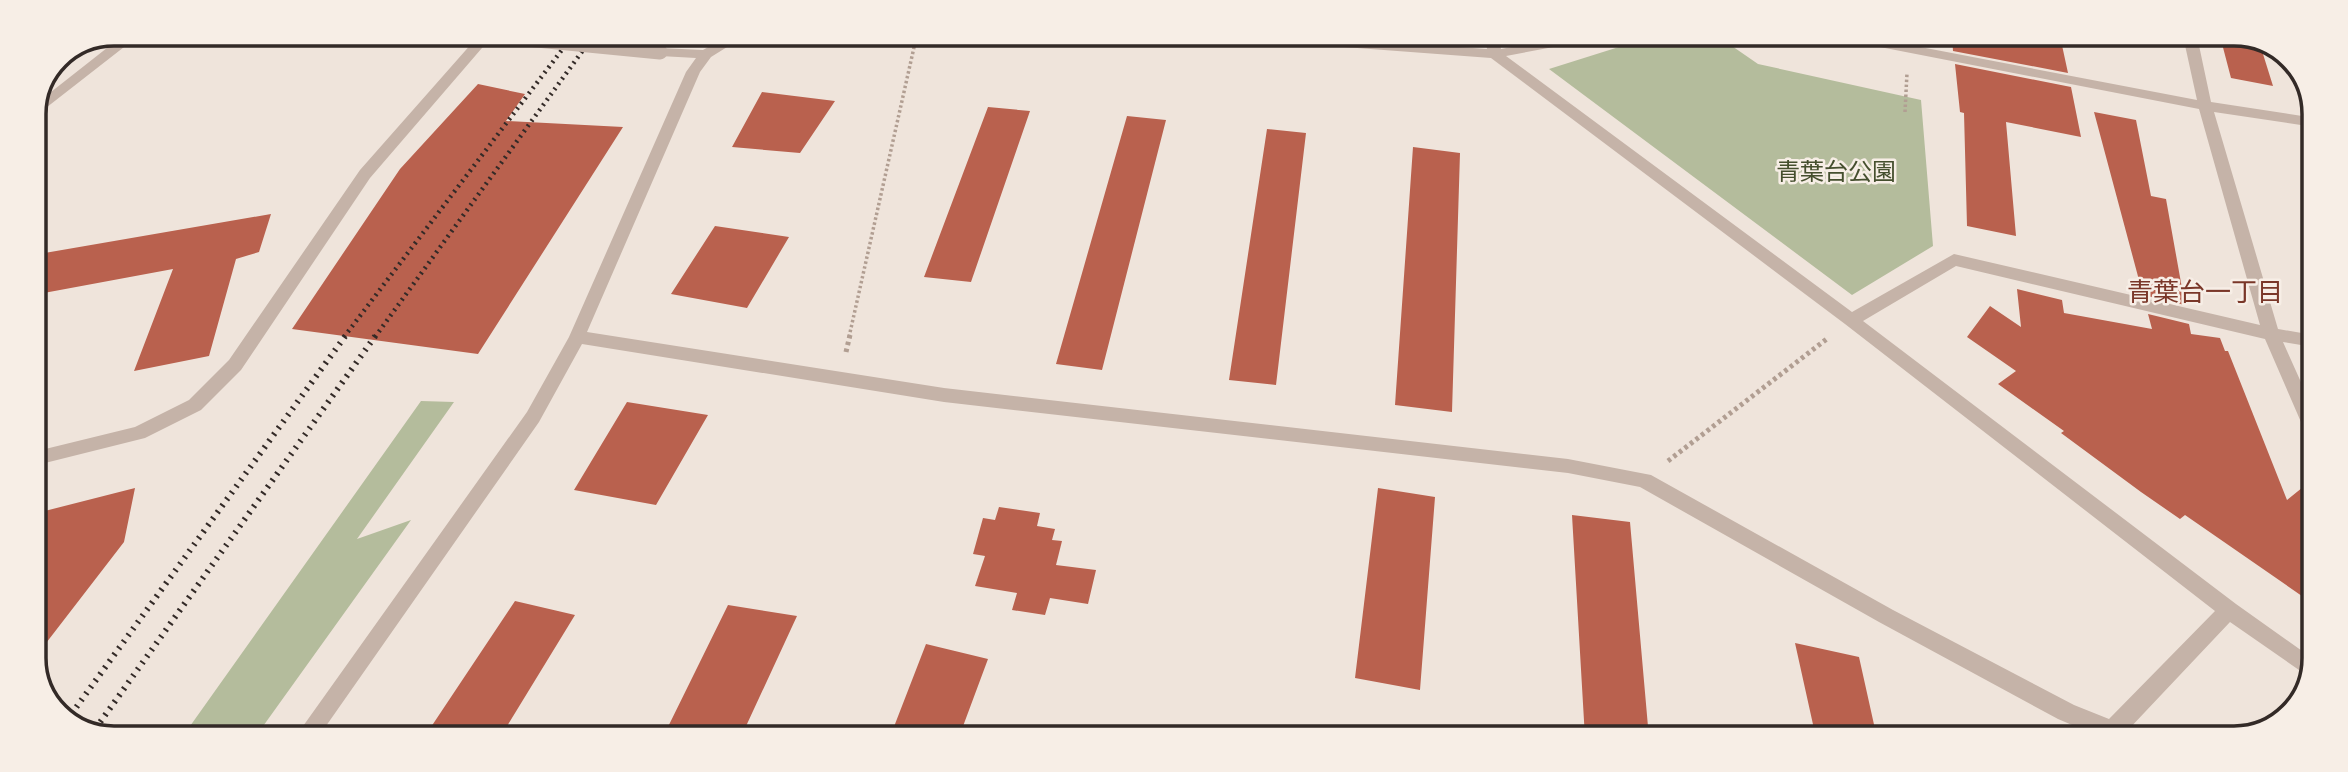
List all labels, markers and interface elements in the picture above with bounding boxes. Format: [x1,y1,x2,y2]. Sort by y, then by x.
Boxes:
park label: 青葉台公園 [1776,154,1896,187]
district label: 青葉台一丁目 [2127,273,2283,309]

